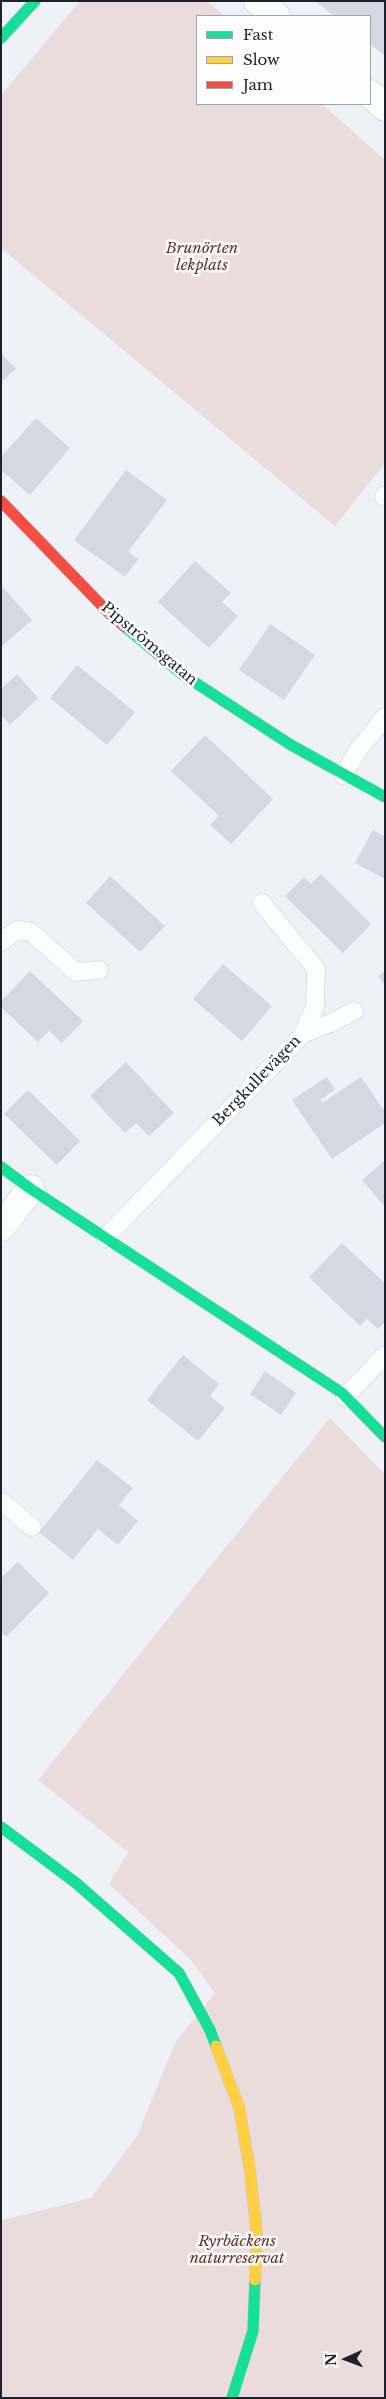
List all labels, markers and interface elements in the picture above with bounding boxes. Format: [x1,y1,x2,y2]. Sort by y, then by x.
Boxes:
legend [196,15,371,105]
text: Fast [243,25,273,44]
text: Slow [243,50,280,69]
text: Jam [243,75,273,94]
park label: Brunörten lekplats [166,240,238,275]
street label: Pipströmsgatan [97,599,201,689]
street label: Bergkullevägen [209,1032,305,1130]
park label: Ryrbäckens naturreservat [189,2233,285,2268]
north arrow [321,2334,371,2384]
text: N [322,2353,340,2366]

